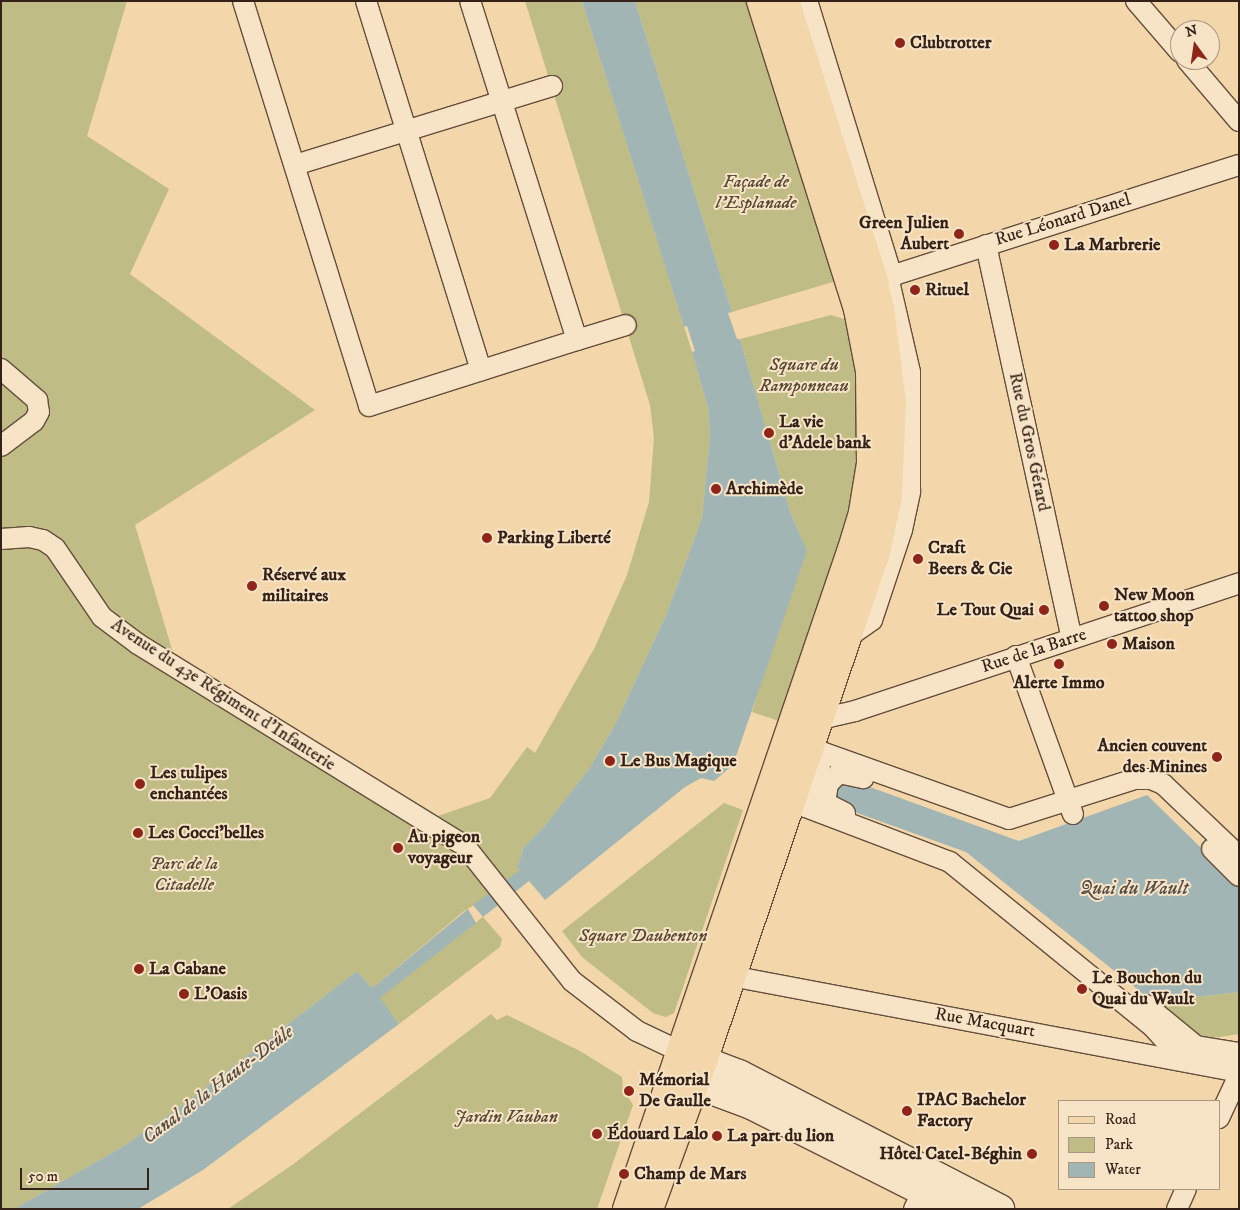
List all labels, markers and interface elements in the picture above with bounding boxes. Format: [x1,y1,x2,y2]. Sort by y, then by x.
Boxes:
north arrow [1170,20,1220,70]
text: N [1184,21,1199,42]
place label: Clubtrotter [910,32,991,54]
marker: Clubtrotter [894,37,906,49]
park label: Façade de l'Esplanade [716,172,796,214]
street label: Rue Léonard Danel [992,189,1134,251]
place label: Green Julien Aubert [859,213,949,255]
marker: Green Julien Aubert [953,228,965,240]
place label: La Marbrerie [1064,234,1161,256]
marker: La Marbrerie [1048,239,1060,251]
place label: Rituel [925,279,969,301]
marker: Rituel [909,284,921,296]
park label: Square du Ramponneau [759,355,849,398]
street label: Rue du Gros Gérard [1004,371,1054,513]
place label: La vie d’Adele bank [779,412,871,454]
marker: La vie d’Adele bank [763,427,775,439]
place label: Archimède [726,478,803,500]
marker: Archimède [710,483,722,495]
place label: Parking Liberté [497,527,611,549]
marker: Parking Liberté [481,532,493,544]
place label: Craft Beers & Cie [928,538,1013,580]
marker: Craft Beers & Cie [912,553,924,565]
place label: Réservé aux militaires [262,565,346,608]
marker: Réservé aux militaires [246,580,258,592]
place label: New Moon tattoo shop [1114,585,1194,628]
place label: Le Tout Quai [937,599,1034,621]
marker: New Moon tattoo shop [1098,600,1110,612]
marker: Le Tout Quai [1038,604,1050,616]
street label: Avenue du 43e Régiment d'Infanterie [107,614,339,776]
street label: Rue de la Barre [979,624,1089,678]
place label: Maison [1122,633,1175,655]
marker: Maison [1106,638,1118,650]
marker: Alerte Immo [1053,658,1065,670]
place label: Alerte Immo [1013,672,1105,694]
place label: Ancien couvent des Minines [1097,736,1207,779]
place label: Le Bus Magique [620,750,737,772]
marker: Ancien couvent des Minines [1211,751,1223,763]
marker: Le Bus Magique [604,755,616,767]
place label: Les tulipes enchantées [150,763,228,806]
marker: Les tulipes enchantées [134,778,146,790]
place label: Les Cocci'belles [148,822,264,844]
marker: Les Cocci'belles [132,827,144,839]
place label: Au pigeon voyageur [408,827,480,870]
marker: Au pigeon voyageur [392,842,404,854]
park label: Parc de la Citadelle [150,854,218,896]
water label: Quai du Wault [1080,878,1188,900]
park label: Square Daubenton [579,925,707,947]
place label: La Cabane [149,958,226,980]
marker: La Cabane [133,963,145,975]
place label: Le Bouchon du Quai du Wault [1092,968,1202,1011]
place label: L'Oasis [194,983,247,1005]
marker: Le Bouchon du Quai du Wault [1076,983,1088,995]
marker: L'Oasis [178,988,190,1000]
street label: Rue Macquart [933,1004,1037,1042]
water label: Canal de la Haute-Deûle [138,1021,298,1149]
place label: Mémorial De Gaulle [639,1070,711,1112]
marker: Mémorial De Gaulle [623,1085,635,1097]
place label: IPAC Bachelor Factory [917,1090,1026,1132]
legend [1058,1100,1220,1190]
marker: IPAC Bachelor Factory [901,1105,913,1117]
park label: Jardin Vauban [454,1106,558,1128]
text: Road [1105,1110,1136,1129]
place label: Édouard Lalo [607,1123,708,1145]
place label: La part du lion [727,1125,834,1147]
marker: Édouard Lalo [591,1128,603,1140]
marker: La part du lion [711,1130,723,1142]
text: Park [1105,1135,1133,1154]
place label: Hôtel Catel-Béghin [879,1143,1022,1165]
marker: Hôtel Catel-Béghin [1026,1148,1038,1160]
scale bar [22,1158,151,1190]
text: Water [1105,1160,1141,1179]
place label: Champ de Mars [634,1163,747,1185]
text: 50 m [28,1167,58,1186]
marker: Champ de Mars [618,1168,630,1180]

